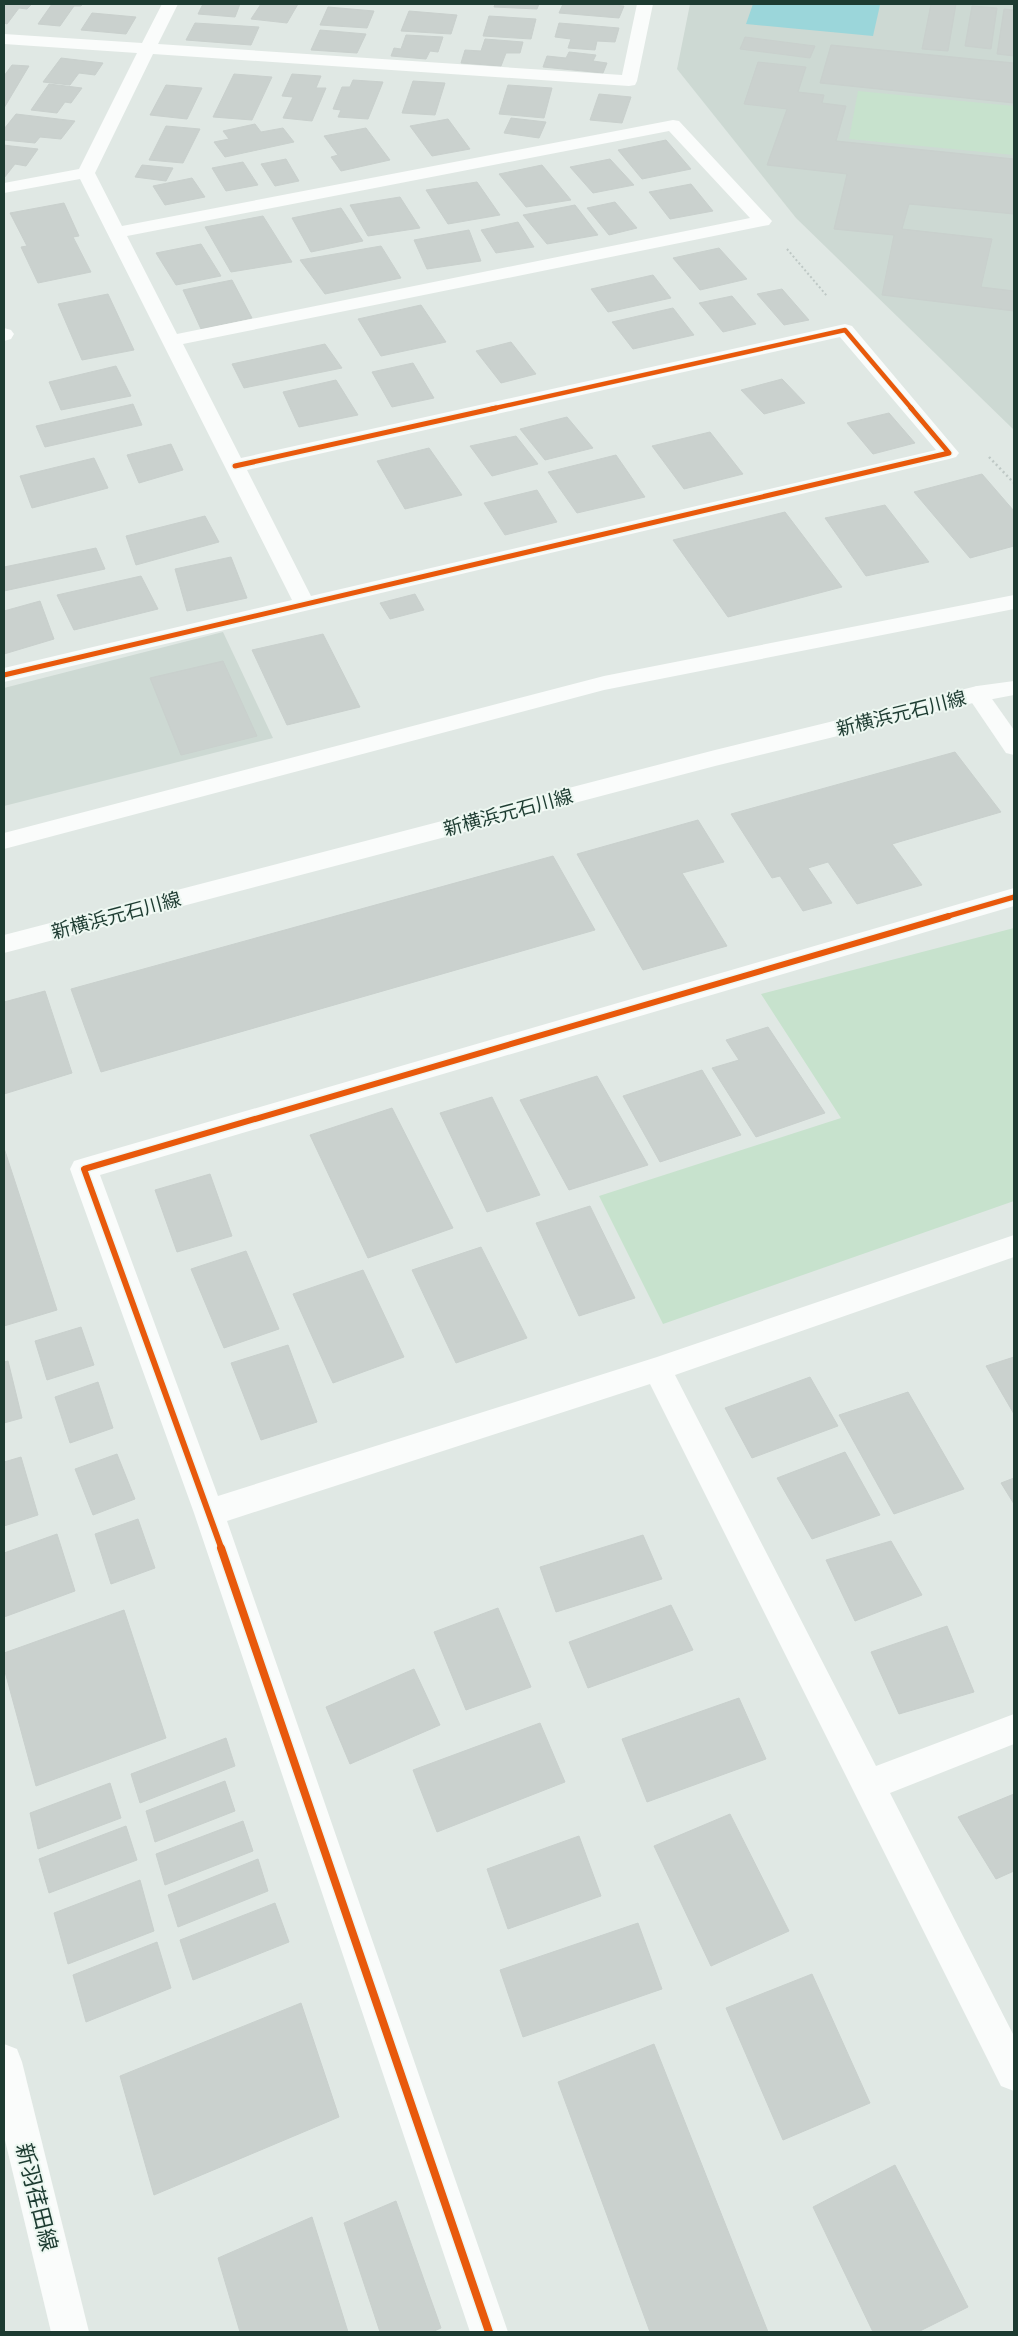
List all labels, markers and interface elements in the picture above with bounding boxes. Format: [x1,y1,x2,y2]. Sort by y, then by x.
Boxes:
street label: 新横浜元石川線 [834,686,969,742]
street label: 新横浜元石川線 [441,784,576,842]
street label: 新横浜元石川線 [49,887,184,945]
street label: 新羽荏田線 [10,2140,63,2254]

